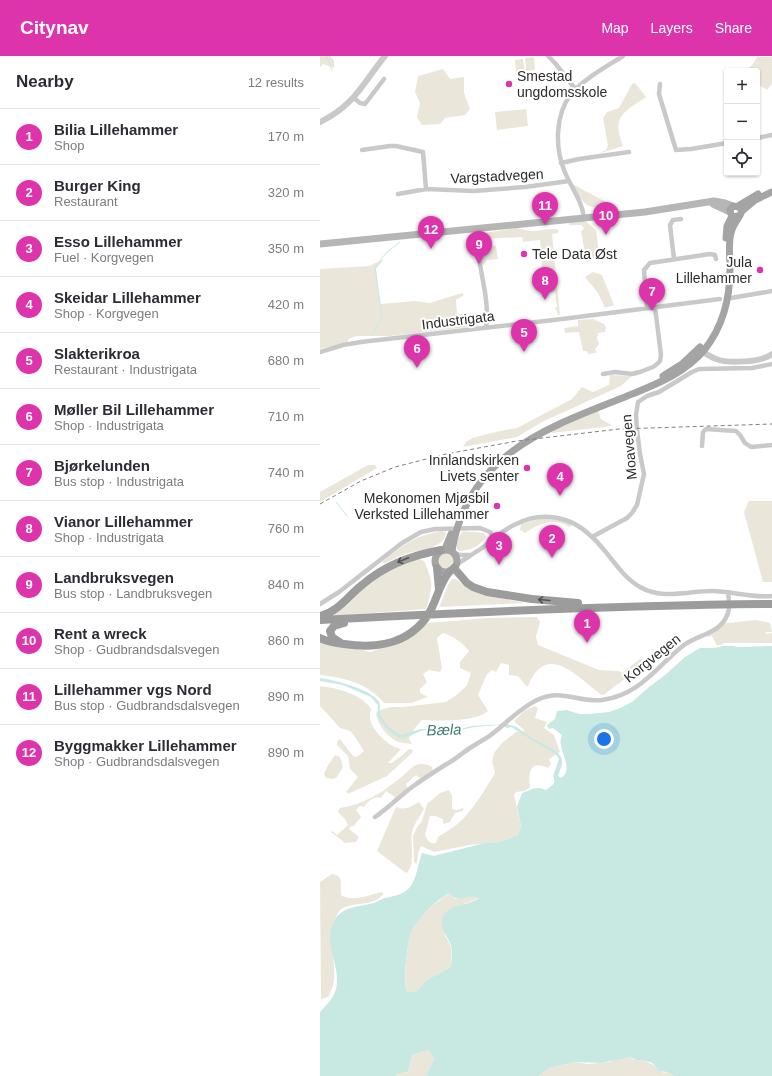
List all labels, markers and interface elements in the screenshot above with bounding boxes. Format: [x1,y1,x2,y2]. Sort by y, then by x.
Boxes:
text: Citynav [20,17,89,38]
text: Map [601,20,629,36]
text: Layers [651,20,693,36]
text: Share [715,20,752,36]
place label: Smestad ungdomsskole [517,68,607,100]
map controls [724,68,760,176]
button: + [724,68,760,104]
text: Nearby [16,72,74,91]
text: 12 results [248,75,304,90]
marker: Smestad ungdomsskole [504,79,514,89]
button: − [724,104,760,140]
text: Bilia Lillehammer [54,121,178,138]
text: 1 [25,129,33,144]
text: 170 m [268,129,304,144]
text: Shop [54,138,84,153]
button: locate [724,140,760,176]
street label: Vargstadvegen [450,166,544,186]
text: Burger King [54,177,141,194]
text: 2 [25,185,33,200]
text: 320 m [268,185,304,200]
pin: 11 [532,192,558,225]
text: Restaurant [54,194,118,209]
pin: 10 [593,202,619,235]
pin: 12 [418,216,444,249]
pin: 9 [466,231,492,264]
text: Esso Lillehammer [54,233,182,250]
text: 3 [25,241,33,256]
text: 350 m [268,241,304,256]
place label: Tele Data Øst [532,246,617,262]
marker: Tele Data Øst [519,249,529,259]
text: Fuel · Korgvegen [54,250,154,265]
place label: Jula Lillehammer [676,254,752,286]
marker: Jula Lillehammer [755,265,765,275]
pin: 8 [532,267,558,300]
pin: 7 [639,278,665,311]
text: Skeidar Lillehammer [54,289,201,306]
text: 4 [25,297,33,312]
text: 420 m [268,297,304,312]
text: Shop · Korgvegen [54,306,159,321]
street label: Industrigata [421,308,495,332]
pin: 5 [511,319,537,352]
pin: 6 [404,335,430,368]
text: Slakterikroa [54,345,140,362]
text: 5 [25,353,33,368]
text: 680 m [268,353,304,368]
text: Restaurant · Industrigata [54,362,197,377]
text: Møller Bil Lillehammer [54,401,214,418]
text: 6 [25,409,33,424]
text: 710 m [268,409,304,424]
street label: Moavegen [618,414,640,480]
text: Shop · Industrigata [54,418,164,433]
place label: Innlandskirken Livets senter [429,452,519,484]
text: Bjørkelunden [54,457,150,474]
marker: Innlandskirken Livets senter [522,463,532,473]
pin: 4 [547,463,573,496]
text: 7 [25,465,33,480]
text: 740 m [268,465,304,480]
text: Bus stop · Industrigata [54,474,184,489]
place label: Mekonomen Mjøsbil Verksted Lillehammer [354,490,489,522]
marker: Mekonomen Mjøsbil Verksted Lillehammer [492,501,502,511]
text: Vianor Lillehammer [54,513,193,530]
text: 8 [25,521,33,536]
text: 760 m [268,521,304,536]
pin: 2 [539,525,565,558]
text: Shop · Industrigata [54,530,164,545]
pin: 3 [486,532,512,565]
one-way arrow [398,557,410,564]
text: Landbruksvegen [54,569,174,586]
text: 9 [25,577,33,592]
text: 840 m [268,577,304,592]
text: Bus stop · Landbruksvegen [54,586,212,601]
one-way arrow [538,596,551,604]
pin: 1 [574,610,600,643]
text: Rent a wreck [54,625,147,642]
street label: Korgvegen [621,630,683,686]
text: 10 [22,633,36,648]
text: 860 m [268,633,304,648]
text: Shop · Gudbrandsdalsvegen [54,642,220,657]
text: Lillehammer vgs Nord [54,681,212,698]
text: 11 [22,689,36,704]
text: 890 m [268,689,304,704]
text: Bus stop · Gudbrandsdalsvegen [54,698,240,713]
water label: Bæla [426,720,462,739]
your location [594,729,614,749]
text: Byggmakker Lillehammer [54,737,237,754]
text: 12 [22,745,36,760]
text: 890 m [268,745,304,760]
text: Shop · Gudbrandsdalsvegen [54,754,220,769]

